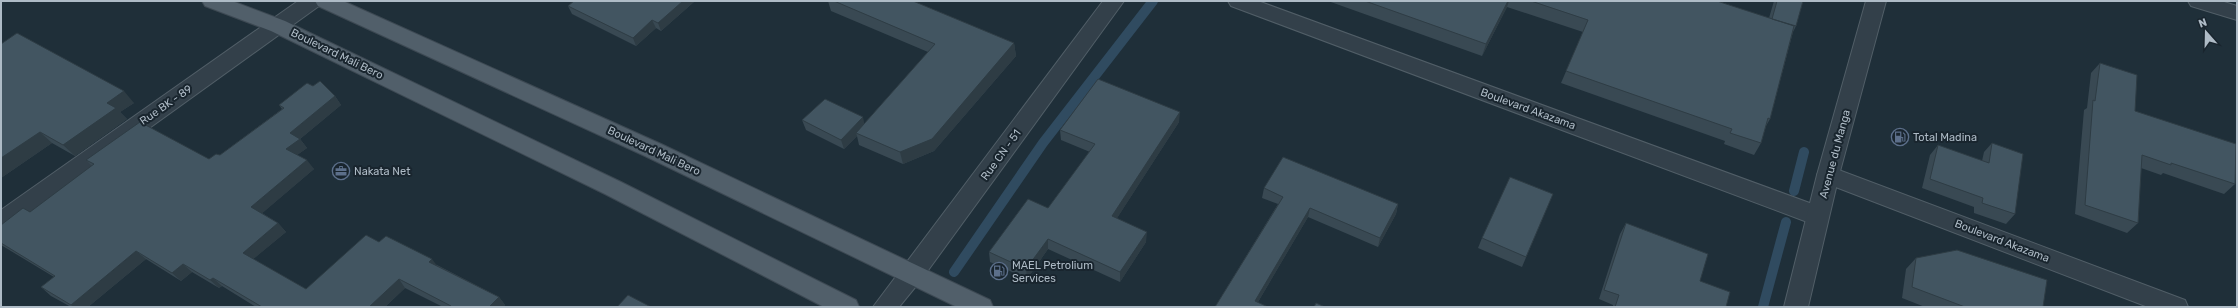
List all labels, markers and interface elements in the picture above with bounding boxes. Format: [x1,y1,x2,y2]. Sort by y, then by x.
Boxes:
north arrow [2186,12,2226,52]
text: N [2197,16,2209,31]
street label: Boulevard Mali Bero [289,26,385,82]
street label: Rue BK - 89 [137,82,195,128]
street label: Boulevard Akazama [1479,86,1577,132]
street label: Avenue du Manga [1817,108,1853,200]
street label: Boulevard Mali Bero [606,124,702,178]
street label: Rue CN - 51 [978,127,1024,183]
fuel station icon: Total Madina [1890,127,1910,147]
place label: Total Madina [1913,131,1977,144]
office icon: Nakata Net [331,161,351,181]
place label: Nakata Net [354,165,411,178]
street label: Boulevard Akazama [1953,217,2051,265]
place label: MAEL Petrolium Services [1012,259,1093,285]
fuel station icon: MAEL Petrolium Services [989,261,1009,281]

